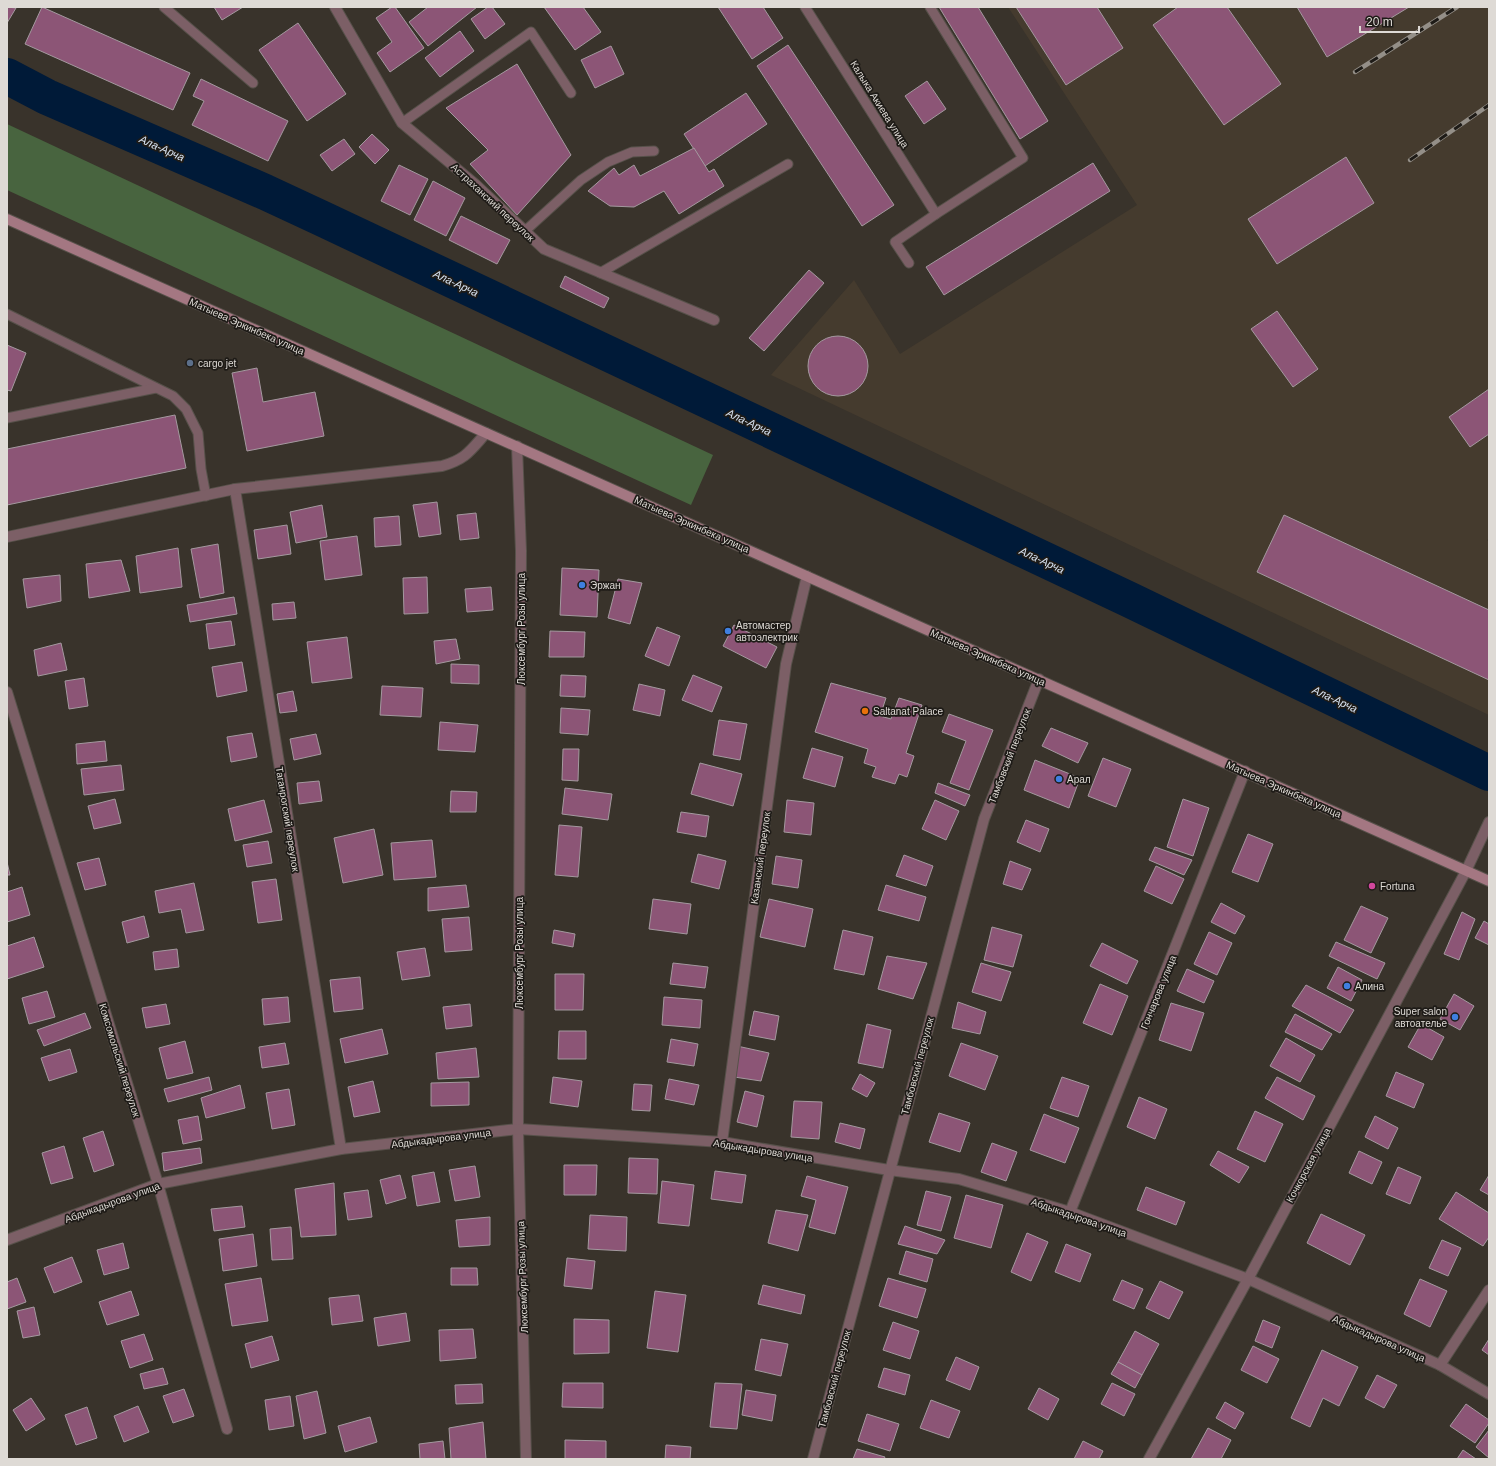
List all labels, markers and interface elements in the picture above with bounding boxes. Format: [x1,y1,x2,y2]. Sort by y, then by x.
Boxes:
scale bar [1360,8,1419,34]
text: 20 m [1366,15,1393,29]
street label: Калыка Акиева улица [848,59,911,150]
water label: Ала-Арча [137,132,186,163]
street label: Астраханский переулок [449,161,537,244]
water label: Ала-Арча [431,267,480,299]
street label: Матыева Эркинбека улица [188,296,306,357]
marker: cargo jet [185,358,195,368]
place label: cargo jet [198,358,237,369]
water label: Ала-Арча [724,406,773,438]
street label: Матыева Эркинбека улица [633,494,751,555]
water label: Ала-Арча [1017,544,1066,576]
street label: Люксембург Розы улица [516,573,527,685]
marker: Эржан [577,580,587,590]
place label: Эржан [590,580,621,591]
place label: Автомастер автоэлектрик [736,620,798,643]
marker: Автомастер автоэлектрик [723,626,733,636]
street label: Матыева Эркинбека улица [929,627,1047,688]
water label: Ала-Арча [1310,683,1359,715]
marker: Saltanat Palace [860,706,870,716]
place label: Saltanat Palace [873,706,943,717]
street label: Тамбовский переулок [986,707,1033,805]
street label: Матыева Эркинбека улица [1225,759,1343,820]
street label: Таганрогский переулок [274,766,301,873]
marker: Арал [1054,774,1064,784]
place label: Арал [1067,774,1091,785]
street label: Казанский переулок [749,811,772,905]
marker: Fortuna [1367,881,1377,891]
place label: Fortuna [1380,881,1415,892]
street label: Люксембург Розы улица [514,897,525,1009]
street label: Гончарова улица [1139,953,1178,1031]
marker: Алина [1342,981,1352,991]
place label: Алина [1355,981,1385,992]
street label: Комсомольский переулок [97,1002,142,1119]
place label: Super salon автоателье [1394,1006,1447,1029]
marker: Super salon автоателье [1450,1012,1460,1022]
street label: Тамбовский переулок [899,1016,936,1116]
street label: Кочкорская улица [1284,1126,1333,1204]
street label: Абдыкадырова улица [391,1127,492,1150]
street label: Абдыкадырова улица [713,1137,814,1164]
street label: Абдыкадырова улица [63,1180,162,1225]
street label: Абдыкадырова улица [1030,1196,1128,1239]
street label: Люксембург Розы улица [515,1220,530,1333]
street label: Абдыкадырова улица [1331,1313,1427,1364]
street label: Тамбовский переулок [816,1329,853,1429]

